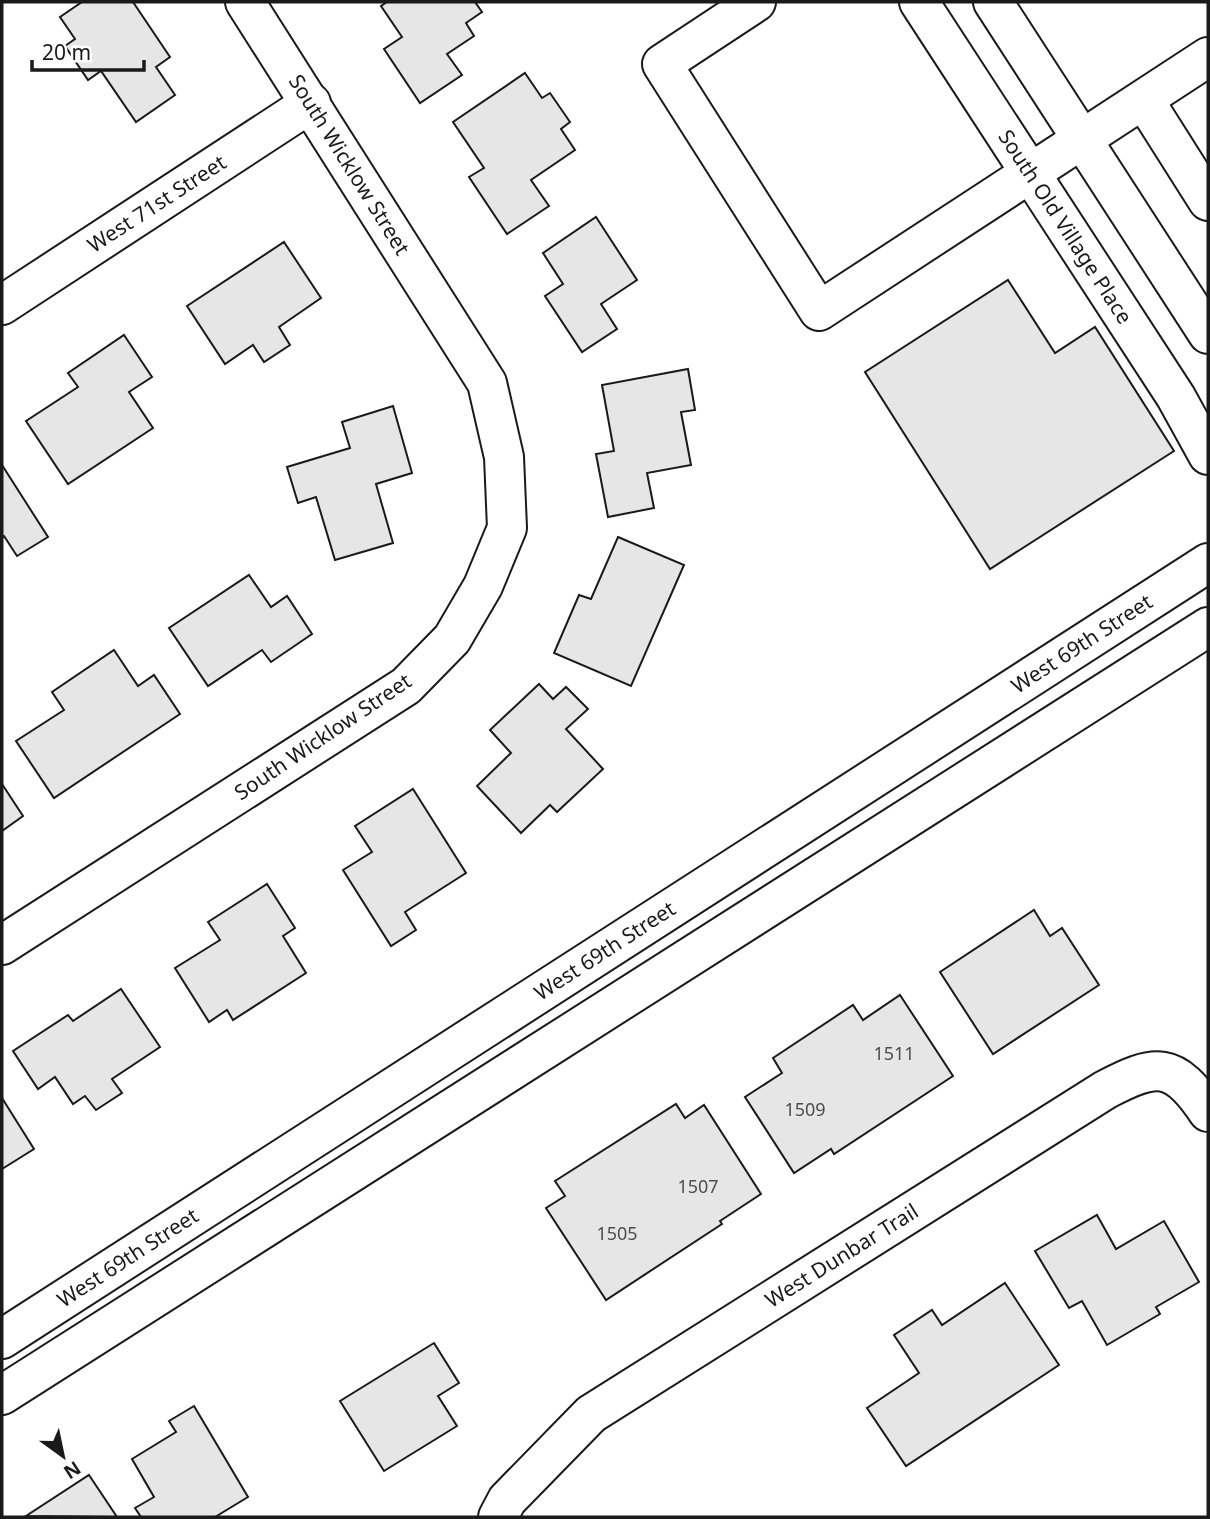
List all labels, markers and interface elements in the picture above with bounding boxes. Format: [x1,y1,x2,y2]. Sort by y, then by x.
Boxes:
scale bar [32,28,144,72]
text: 20 m [42,38,91,66]
street label: South Wicklow Street [283,69,417,260]
street label: South Old Village Place [993,124,1139,329]
street label: West 71st Street [82,148,231,258]
street label: West 69th Street [1006,587,1158,699]
street label: South Wicklow Street [228,666,417,806]
street label: West 69th Street [529,894,681,1006]
house number: 1511 [873,1041,915,1065]
house number: 1509 [784,1097,826,1121]
house number: 1507 [677,1174,719,1198]
street label: West Dunbar Trail [760,1197,923,1314]
street label: West 69th Street [52,1201,204,1313]
house number: 1505 [596,1221,638,1245]
north arrow [28,1421,98,1491]
text: N [59,1455,86,1485]

